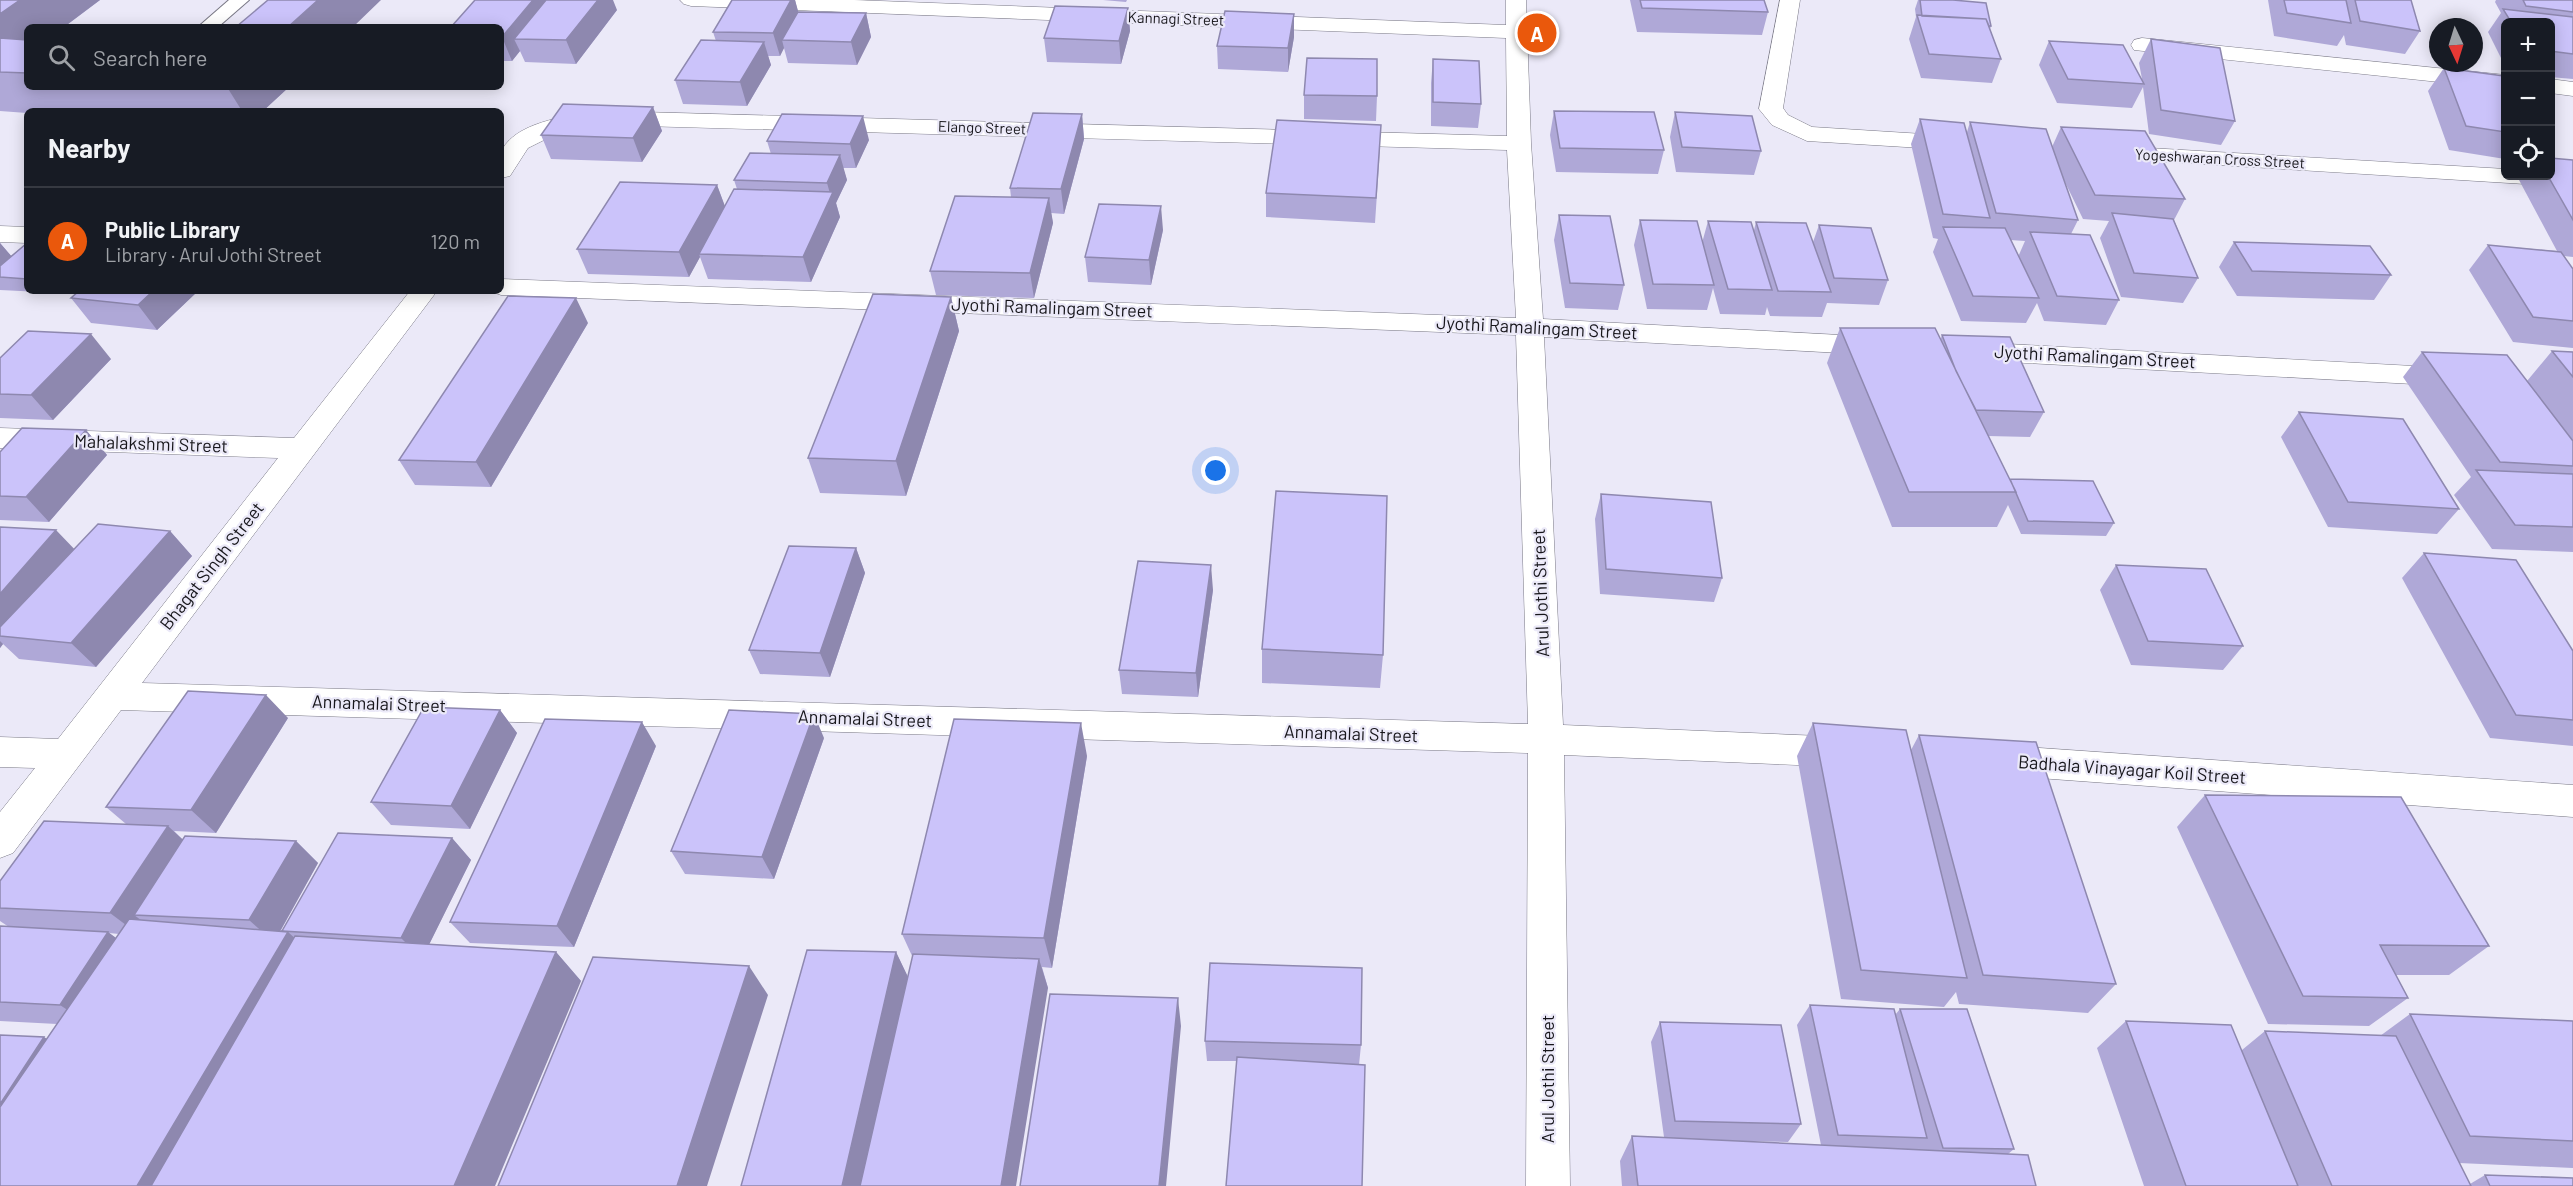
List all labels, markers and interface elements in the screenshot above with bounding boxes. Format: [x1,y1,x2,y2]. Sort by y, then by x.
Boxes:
street label: Kannagi Street [1128,7,1225,29]
pin: A [1518,10,1556,56]
north arrow [2429,18,2483,72]
map controls [2501,18,2555,180]
button: + [2501,18,2555,72]
search box [24,24,504,90]
icon: search [45,41,78,74]
text: Search here [93,44,207,70]
button: − [2501,72,2555,126]
street label: Elango Street [938,116,1027,138]
button: locate [2501,126,2555,180]
text: Nearby [48,132,130,163]
street label: Yogeshwaran Cross Street [2135,145,2305,171]
text: Public Library [105,216,240,242]
text: A [61,229,74,253]
text: 120 m [430,229,480,253]
text: Library · Arul Jothi Street [105,242,322,266]
street label: Jyothi Ramalingam Street [951,292,1153,322]
street label: Jyothi Ramalingam Street [1436,311,1638,343]
street label: Jyothi Ramalingam Street [1994,340,2196,372]
street label: Mahalakshmi Street [74,429,228,457]
your location [1201,456,1230,485]
street label: Bhagat Singh Street [155,497,268,634]
street label: Arul Jothi Street [1527,528,1553,658]
street label: Annamalai Street [312,690,447,716]
street label: Annamalai Street [798,705,933,731]
street label: Annamalai Street [1284,720,1419,746]
street label: Badhala Vinayagar Koil Street [2017,750,2247,788]
street label: Arul Jothi Street [1536,1015,1558,1143]

